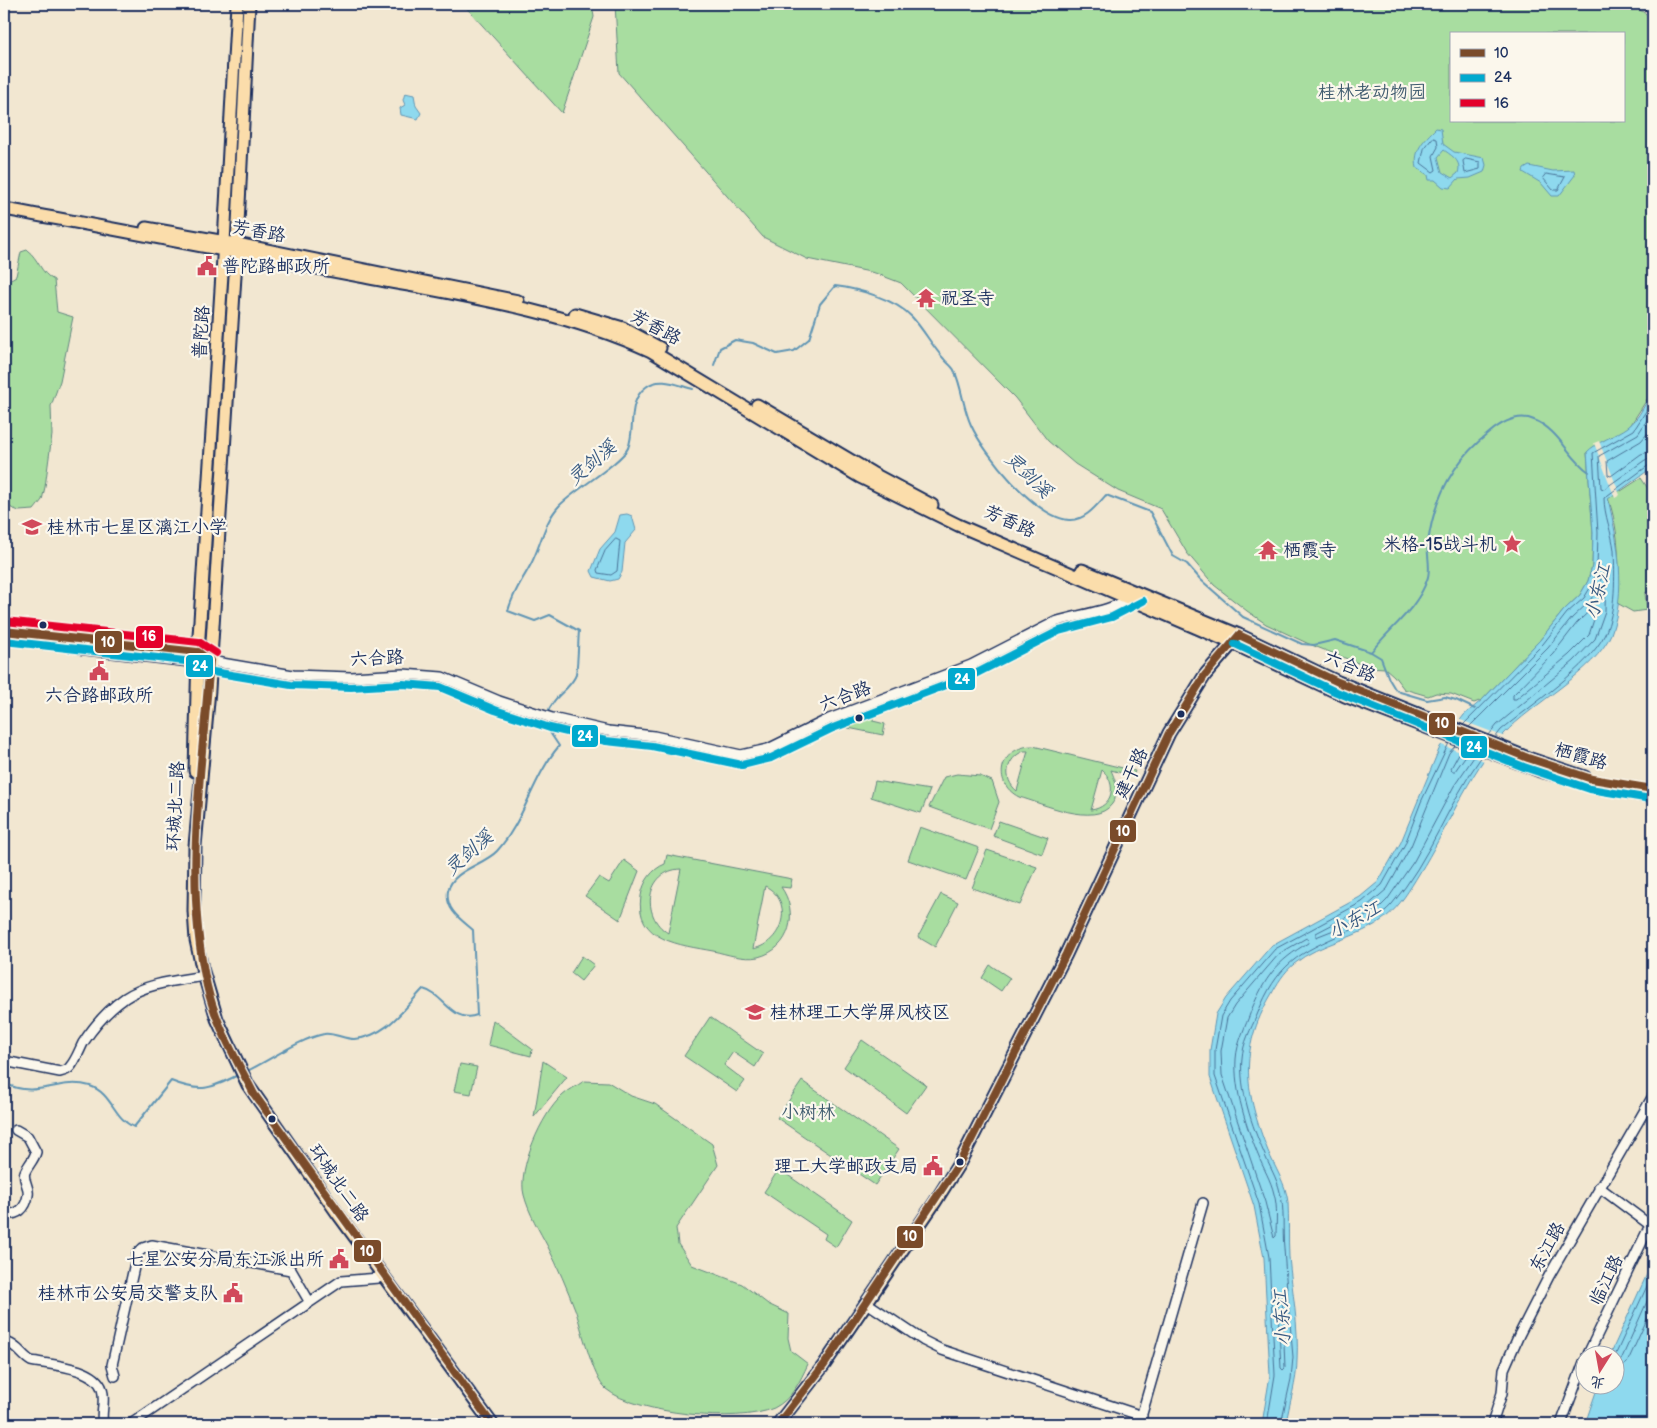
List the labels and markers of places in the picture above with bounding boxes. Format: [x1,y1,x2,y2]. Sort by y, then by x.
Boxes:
public building icon: 普陀路邮政所 [196,255,218,277]
place label: 普陀路邮政所 [222,256,330,277]
temple icon: 祝圣寺 [915,287,937,309]
place label: 祝圣寺 [941,288,995,309]
school or university icon: 桂林市七星区漓江小学 [21,516,43,538]
place label: 桂林市七星区漓江小学 [47,517,227,538]
place icon: 米格-15战斗机 [1501,533,1523,555]
place label: 米格-15战斗机 [1383,534,1497,555]
temple icon: 栖霞寺 [1257,539,1279,561]
place label: 栖霞寺 [1283,540,1337,561]
unlabelled marker [38,620,48,630]
public building icon: 六合路邮政所 [88,660,110,682]
place label: 六合路邮政所 [45,685,153,706]
unlabelled marker [1176,709,1186,719]
unlabelled marker [854,713,864,723]
school or university icon: 桂林理工大学屏风校区 [744,1001,766,1023]
place label: 桂林理工大学屏风校区 [770,1002,950,1023]
unlabelled marker [267,1114,277,1124]
public building icon: 理工大学邮政支局 [922,1155,944,1177]
place label: 理工大学邮政支局 [774,1156,918,1177]
unlabelled marker [955,1157,965,1167]
public building icon: 七星公安分局东江派出所 [328,1248,350,1270]
place label: 七星公安分局东江派出所 [126,1249,324,1270]
public building icon: 桂林市公安局交警支队 [222,1282,244,1304]
place label: 桂林市公安局交警支队 [38,1283,218,1304]

